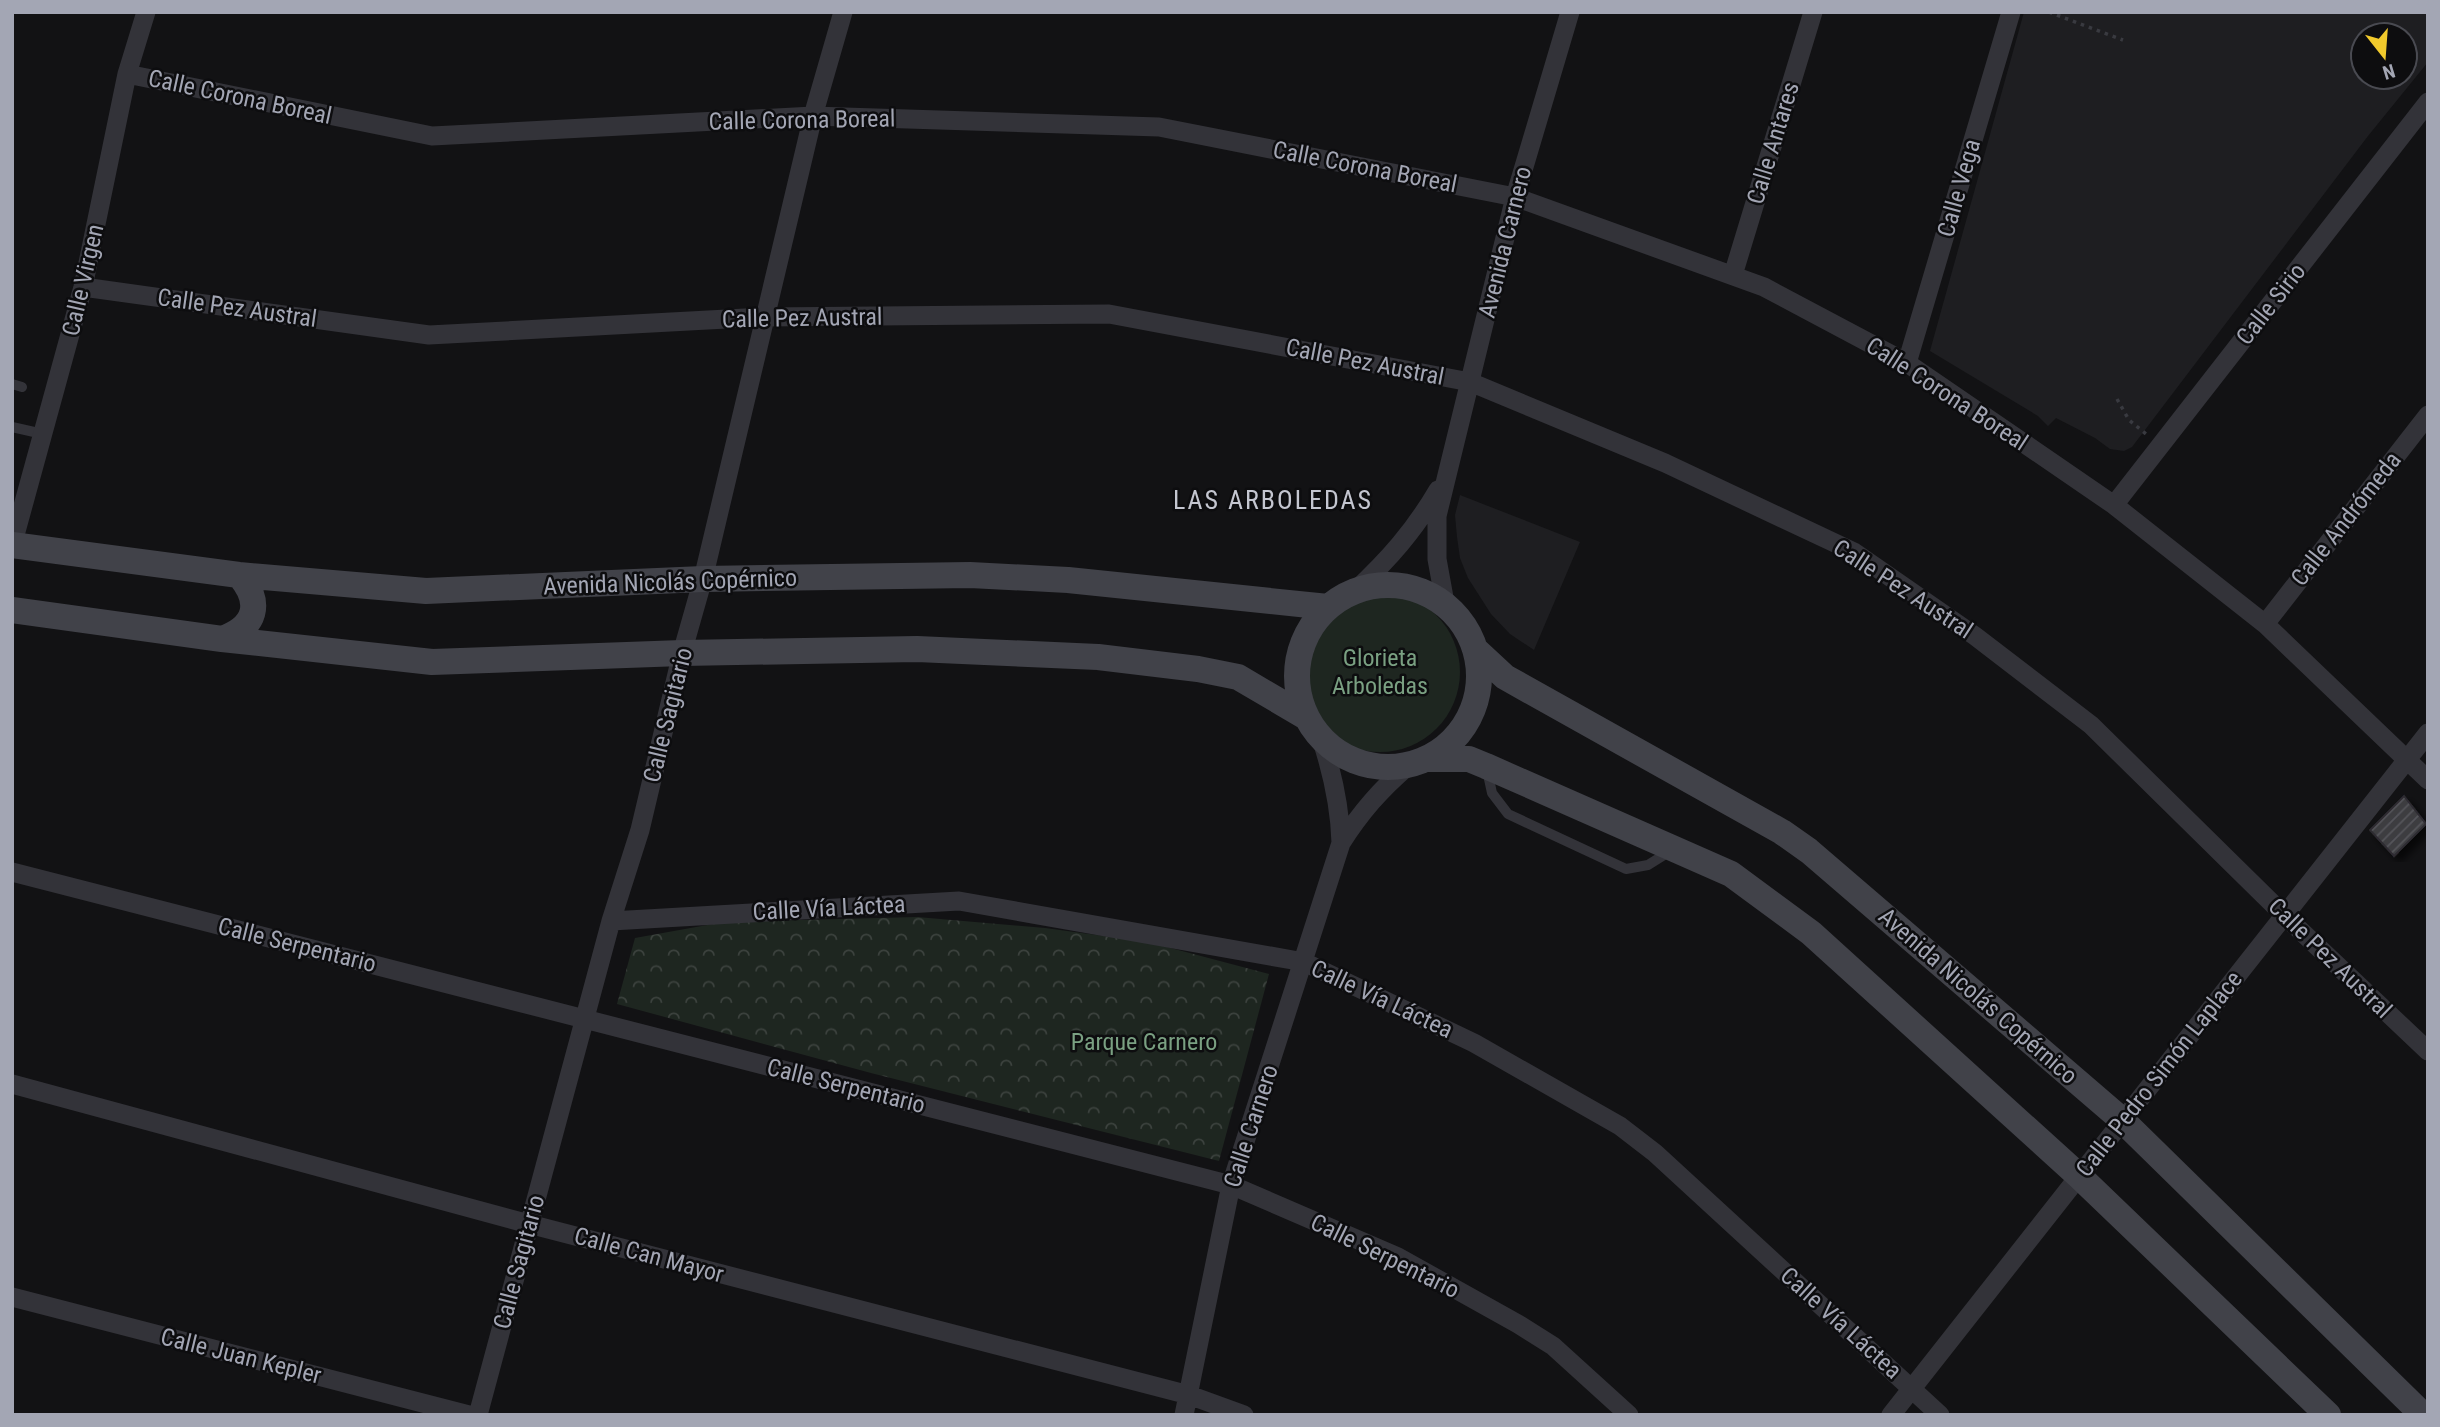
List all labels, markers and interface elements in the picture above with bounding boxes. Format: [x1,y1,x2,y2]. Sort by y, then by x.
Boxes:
north arrow [2349,21,2419,91]
text: N [2380,59,2398,84]
street label: Calle Corona Boreal [146,64,334,130]
street label: Calle Antares [1741,79,1805,207]
street label: Calle Corona Boreal [708,104,896,136]
street label: Calle Corona Boreal [1271,135,1459,199]
street label: Calle Vega [1932,136,1986,240]
street label: Avenida Carnero [1473,163,1537,321]
street label: Calle Virgen [57,221,109,339]
street label: Calle Sirio [2231,258,2311,350]
street label: Calle Pez Austral [156,283,318,333]
street label: Calle Pez Austral [722,303,882,333]
street label: Calle Corona Boreal [1861,331,2033,457]
street label: Calle Pez Austral [1284,333,1446,391]
street label: Calle Andrómeda [2285,447,2407,591]
district label: LAS ARBOLEDAS [1173,485,1373,515]
street label: Calle Pez Austral [1828,534,1978,644]
street label: Avenida Nicolás Copérnico [543,564,797,600]
park label: Glorieta Arboledas [1332,644,1428,700]
street label: Calle Sagitario [638,645,698,785]
street label: Calle Vía Láctea [752,890,906,926]
street label: Calle Pez Austral [2263,892,2397,1024]
street label: Avenida Nicolás Copérnico [1873,902,2083,1090]
street label: Calle Serpentario [215,912,379,978]
street label: Calle Vía Láctea [1307,954,1457,1044]
street label: Calle Pedro Simón Laplace [2070,966,2248,1182]
park label: Parque Carnero [1071,1028,1217,1056]
street label: Calle Serpentario [764,1053,928,1119]
street label: Calle Carnero [1218,1061,1284,1191]
street label: Calle Sagitario [488,1192,550,1332]
street label: Calle Serpentario [1306,1208,1464,1304]
street label: Calle Can Mayor [571,1222,727,1288]
street label: Calle Vía Láctea [1775,1261,1907,1385]
street label: Calle Juan Kepler [158,1322,324,1390]

